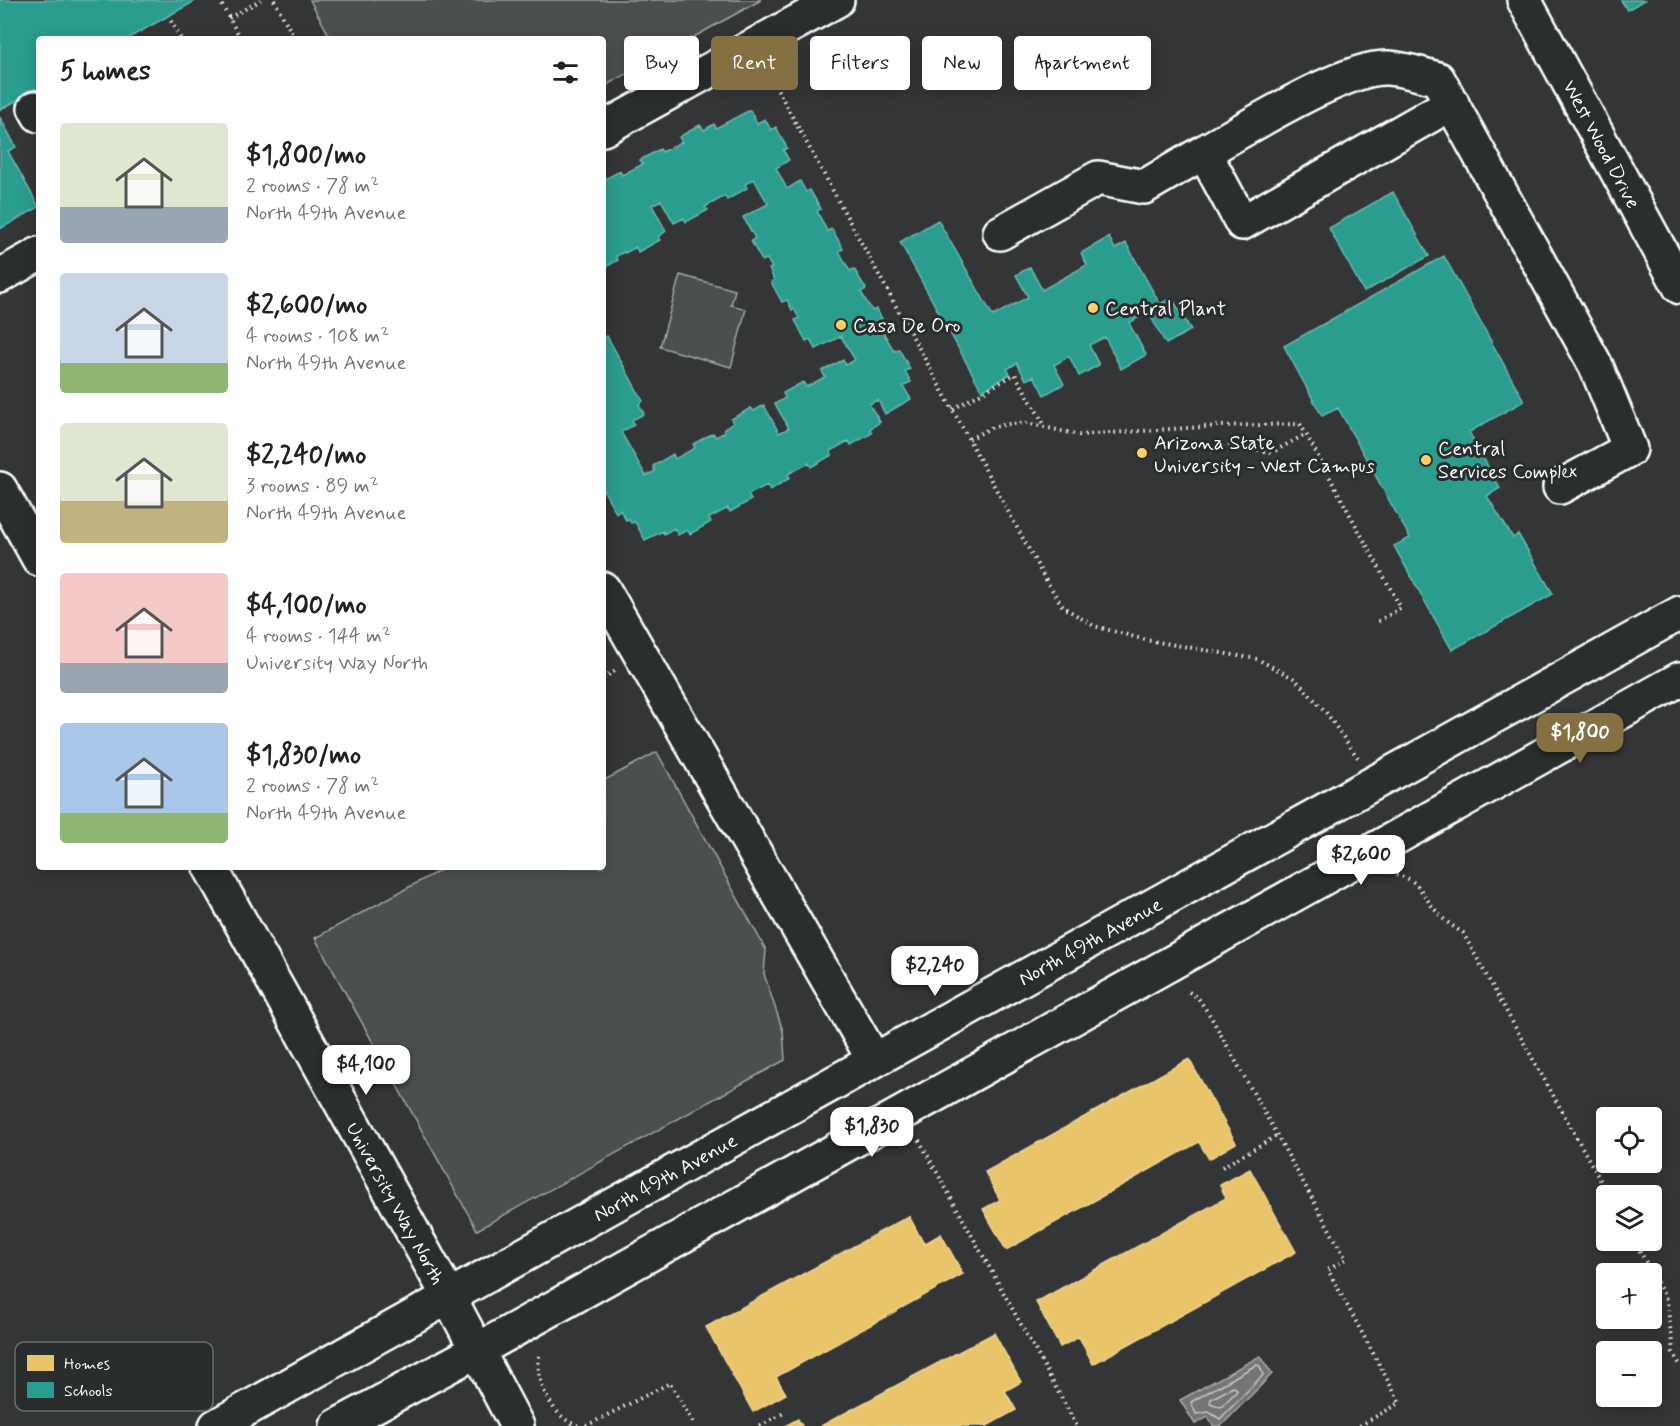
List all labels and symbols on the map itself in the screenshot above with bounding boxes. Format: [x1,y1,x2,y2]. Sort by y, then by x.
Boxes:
street label: West Wood Drive [1555,76,1646,214]
place label: Central Plant [1105,296,1226,323]
marker: Central Plant [1086,301,1100,315]
place label: Casa De Oro [853,313,960,340]
marker: Casa De Oro [834,318,848,332]
place label: Arizona State University - West Campus [1154,430,1375,480]
place label: Central Services Complex [1438,436,1577,486]
marker: Arizona State University - West Campus [1135,446,1149,460]
marker: Central Services Complex [1419,453,1433,467]
pin: $1,800 [1531,713,1629,764]
pin: $2,600 [1312,835,1410,886]
street label: North 49th Avenue [1014,892,1168,993]
pin: $2,240 [886,946,984,997]
pin: $4,100 [317,1045,415,1096]
pin: $1,830 [823,1107,921,1158]
street label: University Way North [339,1118,451,1290]
street label: North 49th Avenue [589,1128,743,1229]
legend [15,1342,213,1411]
text: Homes [64,1354,110,1375]
text: Schools [64,1381,113,1402]

